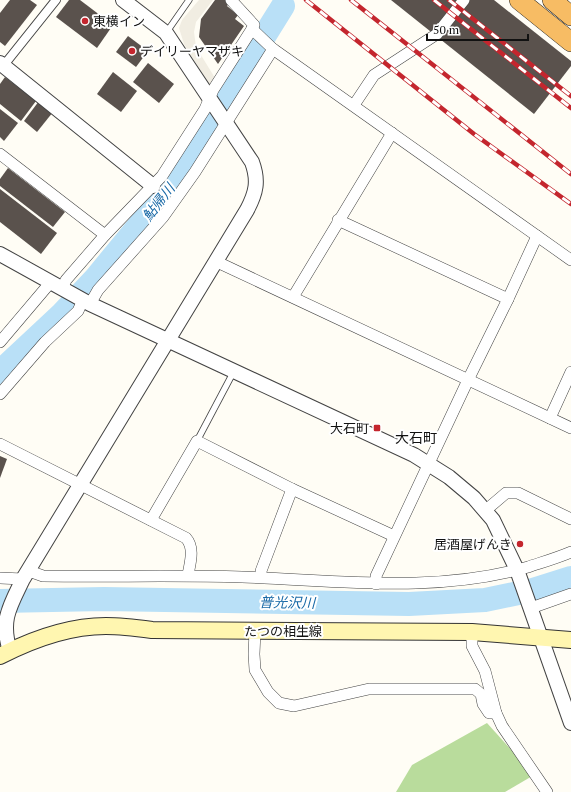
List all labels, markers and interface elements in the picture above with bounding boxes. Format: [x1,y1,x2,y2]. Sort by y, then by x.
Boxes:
place label: 東横イン [93,12,145,30]
marker: 東横イン [80,16,90,26]
scale bar [427,16,528,42]
text: 50 m [433,22,460,37]
place label: デイリーヤマザキ [140,42,244,60]
marker: デイリーヤマザキ [127,46,137,56]
water label: 鮎帰川 [138,178,180,224]
place label: 大石町 [330,419,369,437]
marker: 大石町 [372,423,382,433]
district label: 大石町 [395,428,437,447]
place label: 居酒屋げんき [434,535,512,553]
marker: 居酒屋げんき [515,539,525,549]
water label: 普光沢川 [259,592,317,612]
street label: たつの相生線 [244,622,322,640]

